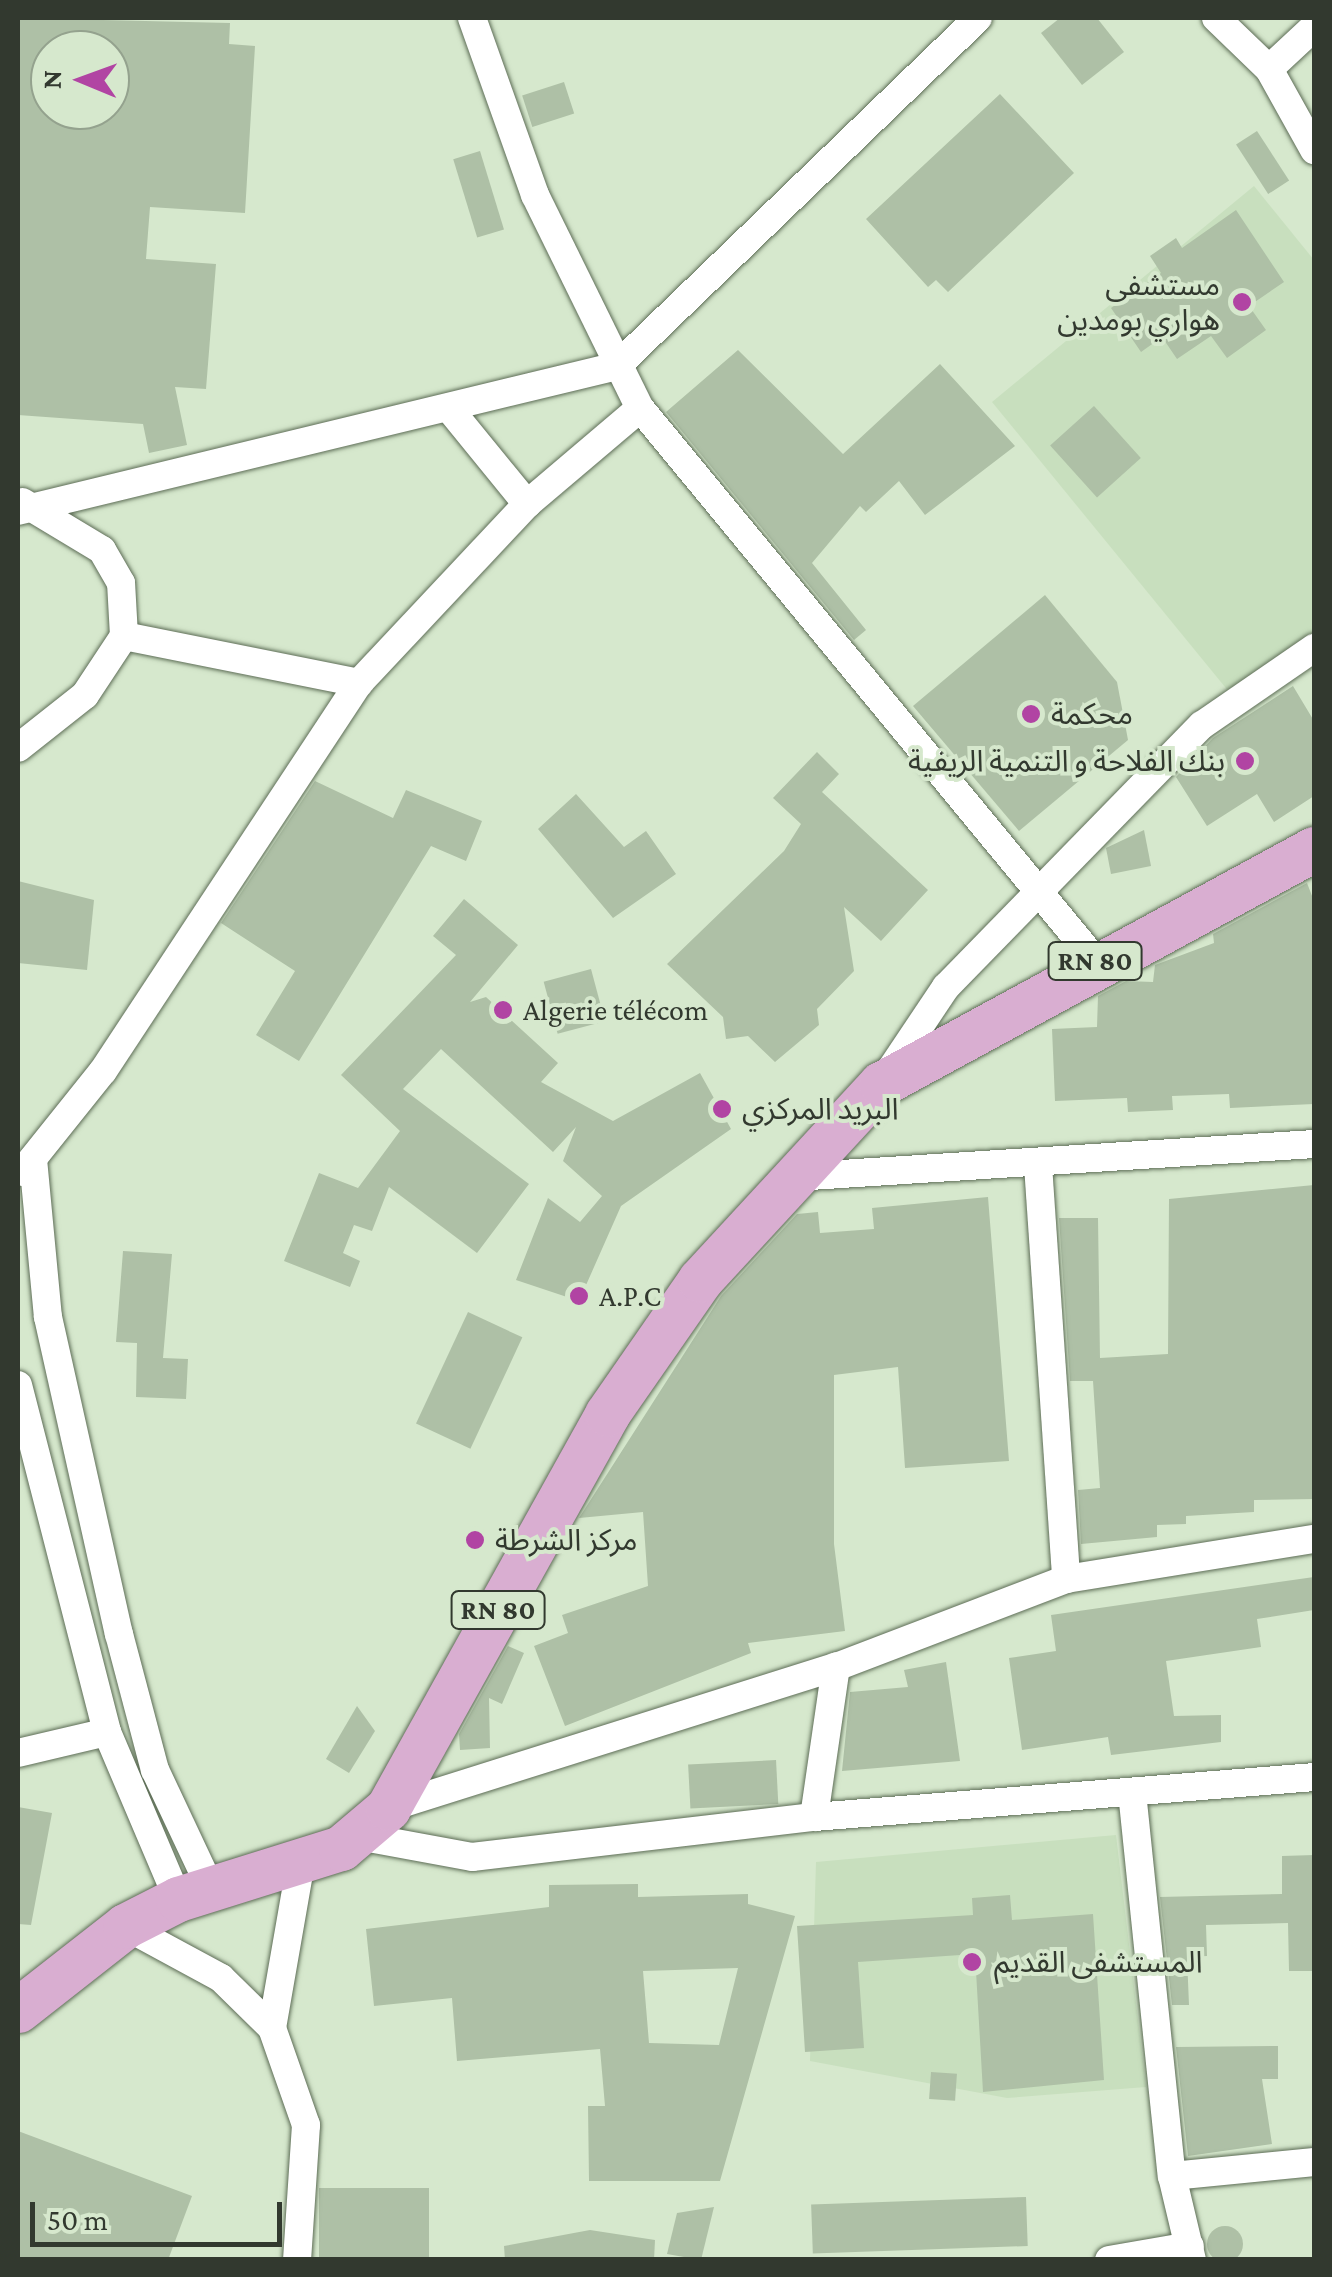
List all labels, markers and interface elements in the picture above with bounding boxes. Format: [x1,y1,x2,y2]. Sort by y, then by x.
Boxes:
north arrow [30,30,130,130]
text: N [36,70,67,89]
place label: مستشفى هواري بومدين [1057,267,1220,338]
marker: مستشفى هواري بومدين [1229,289,1255,315]
place label: محكمة [1051,696,1133,732]
marker: محكمة [1020,703,1042,725]
place label: بنك الفلاحة و التنمية الريفية [908,743,1225,779]
marker: بنك الفلاحة و التنمية الريفية [1234,750,1256,772]
road number: RN 80 [1048,938,1142,984]
place label: Algerie télécom [523,992,708,1028]
marker: Algerie télécom [492,999,514,1021]
place label: البريد المركزي [742,1091,899,1127]
marker: البريد المركزي [711,1098,733,1120]
place label: A.P.C [599,1278,661,1314]
marker: A.P.C [568,1285,590,1307]
place label: مركز الشرطة [495,1522,638,1558]
marker: مركز الشرطة [464,1529,486,1551]
road number: RN 80 [450,1587,546,1633]
place label: المستشفى القديم [994,1944,1203,1980]
marker: المستشفى القديم [959,1949,985,1975]
scale bar [35,2182,288,2244]
text: 50 m [47,2203,108,2236]

